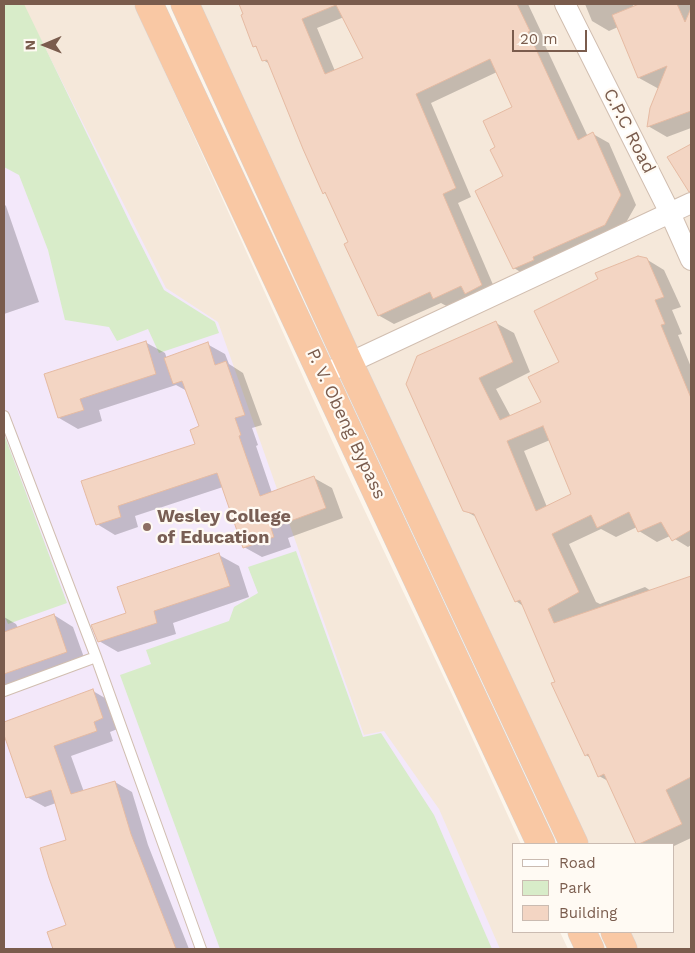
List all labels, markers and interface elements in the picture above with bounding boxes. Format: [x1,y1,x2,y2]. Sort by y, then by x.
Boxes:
north arrow [20,20,70,70]
scale bar [515,20,590,52]
text: 20 m [520,30,558,48]
text: N [22,40,38,51]
street label: C.P.C Road [598,85,660,177]
street label: P. V. Obeng Bypass [302,345,390,503]
place label: Wesley College of Education [157,506,291,548]
marker: Wesley College of Education [141,521,153,533]
legend [512,843,675,933]
text: Road [559,854,596,872]
text: Park [559,879,591,897]
text: Building [559,904,617,922]

